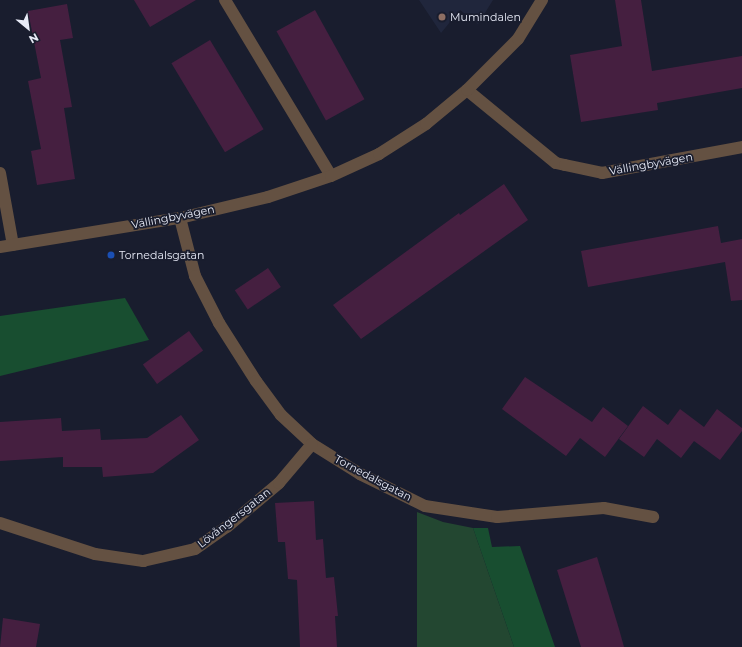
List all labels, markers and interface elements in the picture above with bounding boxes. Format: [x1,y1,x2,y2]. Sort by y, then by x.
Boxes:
north arrow [8,8,48,48]
place label: Mumindalen [450,10,521,24]
marker: Mumindalen [437,12,447,22]
text: N [27,30,41,47]
street label: Vällingbyvägen [608,150,694,178]
street label: Vällingbyvägen [130,202,216,232]
place label: Tornedalsgatan [119,248,204,262]
marker: Tornedalsgatan [106,250,116,260]
street label: Tornedalsgatan [332,452,414,504]
street label: Lövångersgatan [195,485,273,551]

